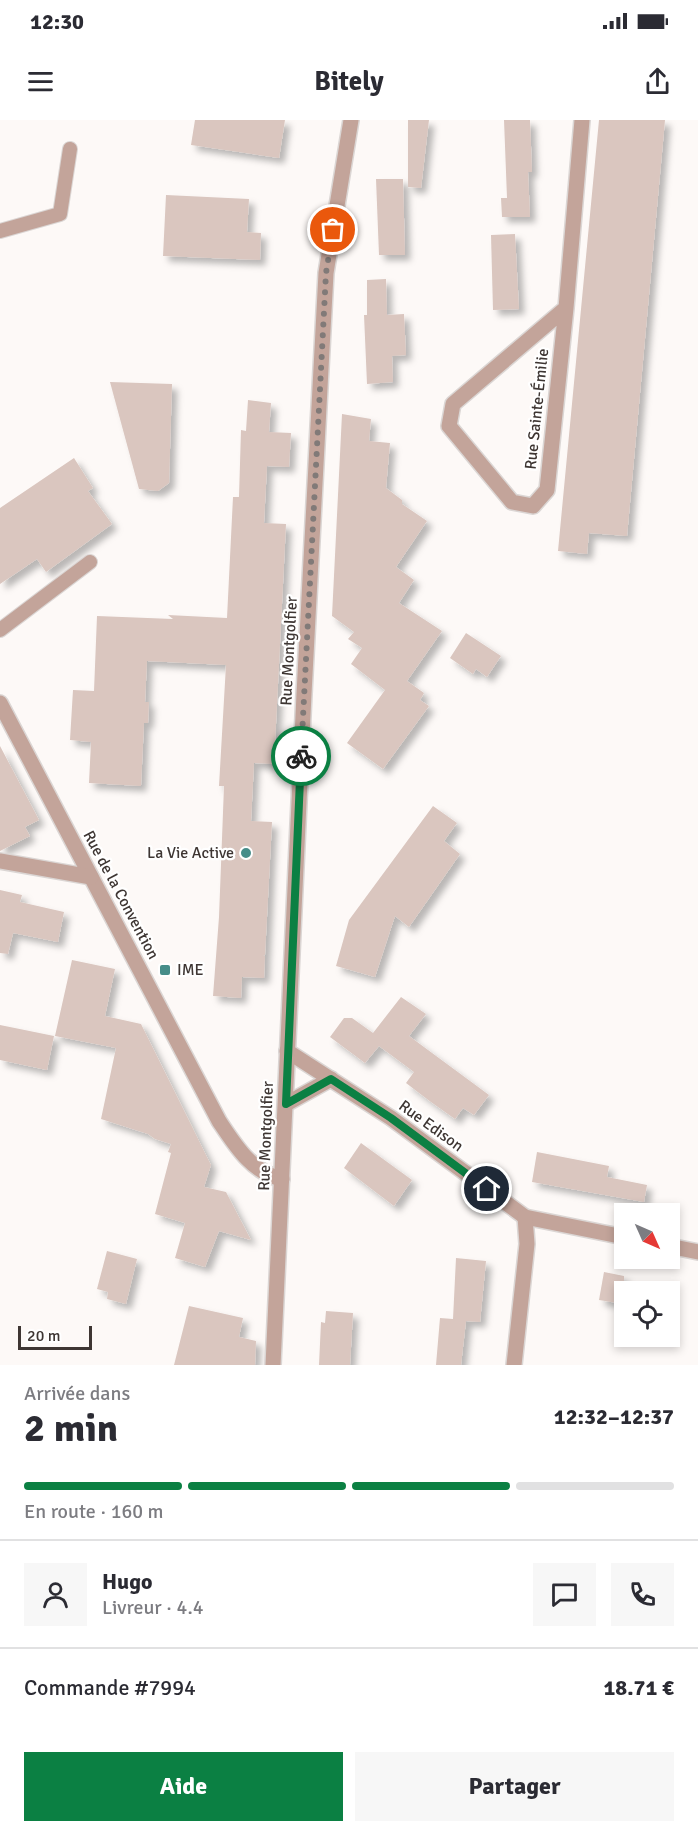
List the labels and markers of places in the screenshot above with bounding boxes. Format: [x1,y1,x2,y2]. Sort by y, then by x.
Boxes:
pin [307,204,358,255]
place label: La Vie Active [147,843,234,863]
marker: La Vie Active [239,846,253,860]
place label: IME [177,960,204,980]
marker: IME [158,963,172,977]
pin [461,1163,512,1214]

